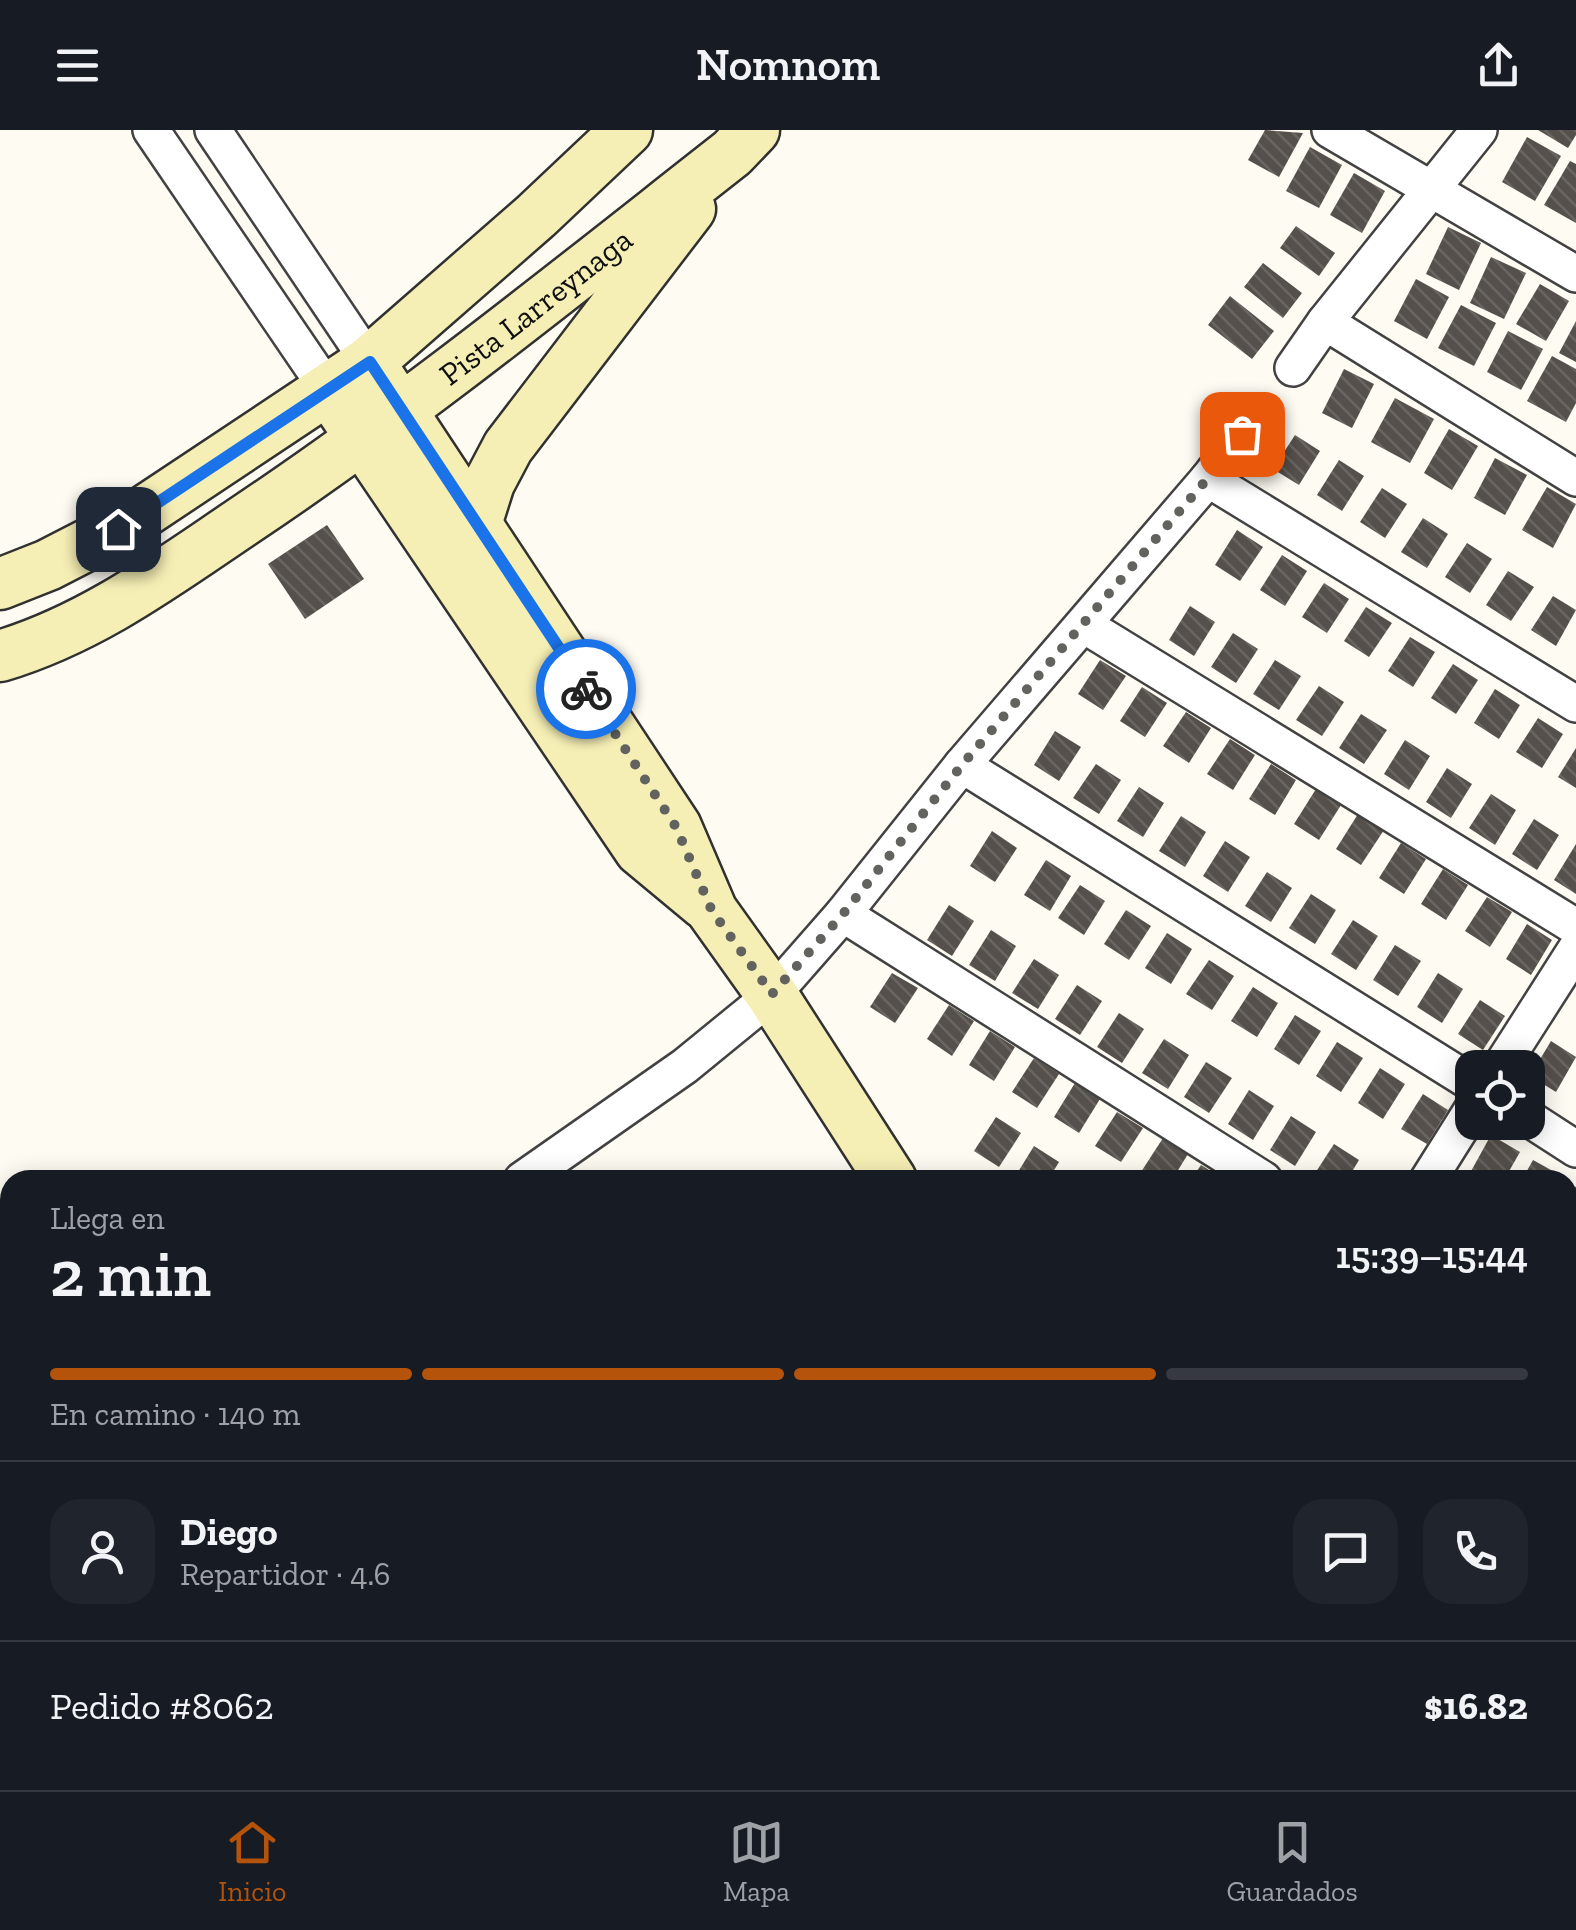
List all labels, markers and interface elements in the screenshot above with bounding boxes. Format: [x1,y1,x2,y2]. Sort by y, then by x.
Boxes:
icon: menu [50,38,105,93]
text: Nomnom [696,38,880,92]
icon: share [1471,38,1526,93]
street label: Pista Larreynaga [432,220,640,393]
pin [1200,392,1285,477]
icon: bag [1215,407,1270,462]
pin [76,487,161,572]
icon: home [91,502,146,557]
courier [536,639,636,739]
icon: bike [559,662,614,717]
map controls [1455,1050,1545,1140]
button: locate [1455,1050,1545,1140]
text: Llega en [50,1199,165,1237]
text: 15:39–15:44 [1336,1232,1528,1278]
text: 2 min [50,1235,211,1313]
text: En camino · 140 m [50,1395,300,1433]
button: person [50,1499,155,1604]
button: chat [1293,1499,1398,1604]
button: phone [1423,1499,1528,1604]
text: Diego [180,1509,278,1555]
text: Repartidor · 4.6 [180,1555,391,1593]
text: Pedido #8062 [50,1683,274,1729]
text: $16.82 [1424,1683,1528,1729]
tab: Inicio [218,1815,286,1908]
tab: Mapa [723,1815,790,1908]
tab: Guardados [1226,1815,1358,1908]

